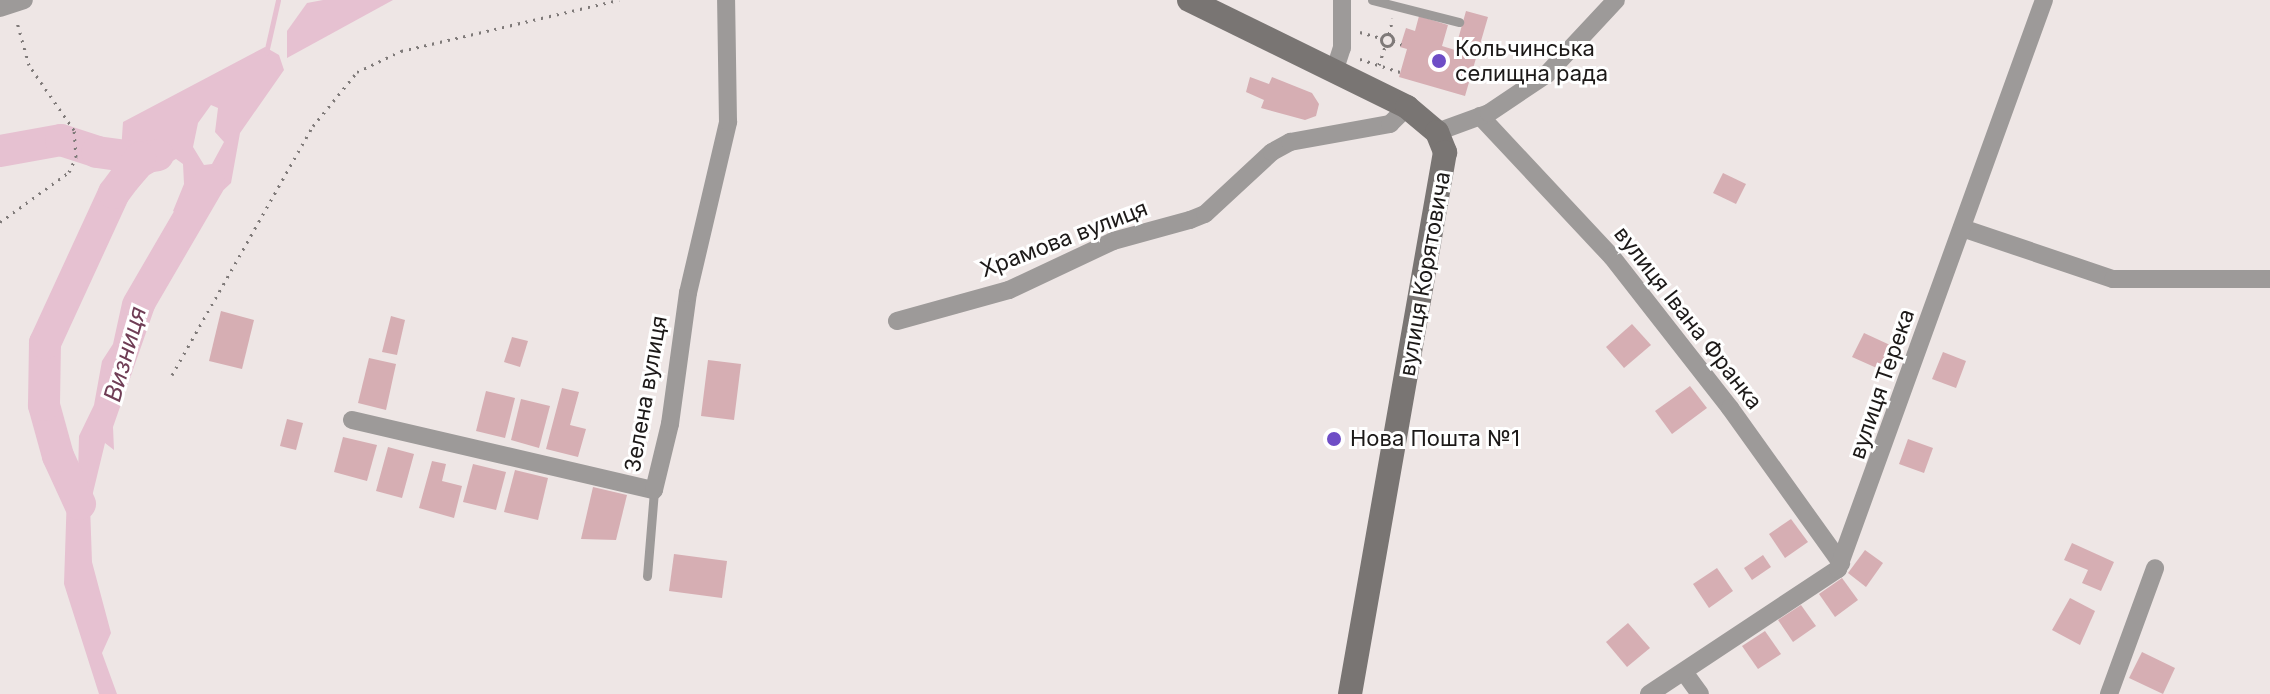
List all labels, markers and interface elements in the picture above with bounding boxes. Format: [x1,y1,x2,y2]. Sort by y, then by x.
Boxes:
place label: Кольчинська селищна рада [1455,35,1608,86]
marker: Кольчинська селищна рада [1430,52,1448,70]
street label: вулиця Корятовича [1394,170,1456,378]
street label: Храмова вулиця [977,195,1151,283]
street label: вулиця Івана Франка [1608,221,1768,415]
water label: Визниця [98,303,152,405]
street label: вулиця Терека [1844,306,1920,462]
street label: Зелена вулиця [619,314,673,474]
place label: Нова Пошта №1 [1350,426,1520,452]
marker: Нова Пошта №1 [1325,430,1343,448]

